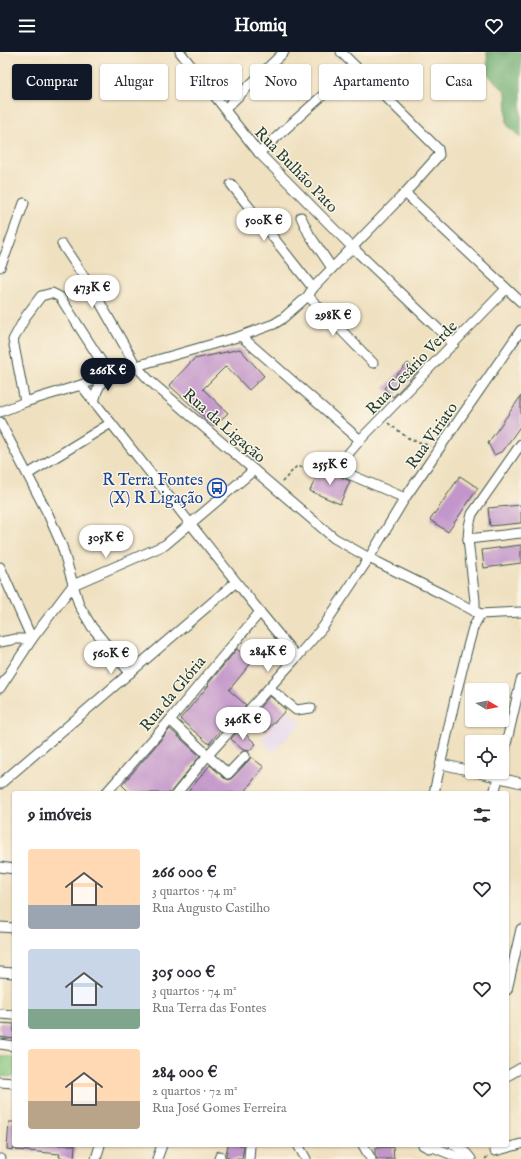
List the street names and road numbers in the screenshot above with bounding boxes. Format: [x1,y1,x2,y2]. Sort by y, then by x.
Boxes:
street label: Rua Bulhão Pato [250,123,342,218]
street label: Rua Cesário Verde [363,317,462,420]
street label: Rua da Ligação [178,385,270,468]
street label: Rua Viriato [402,399,463,473]
street label: Rua da Glória [136,652,211,736]

